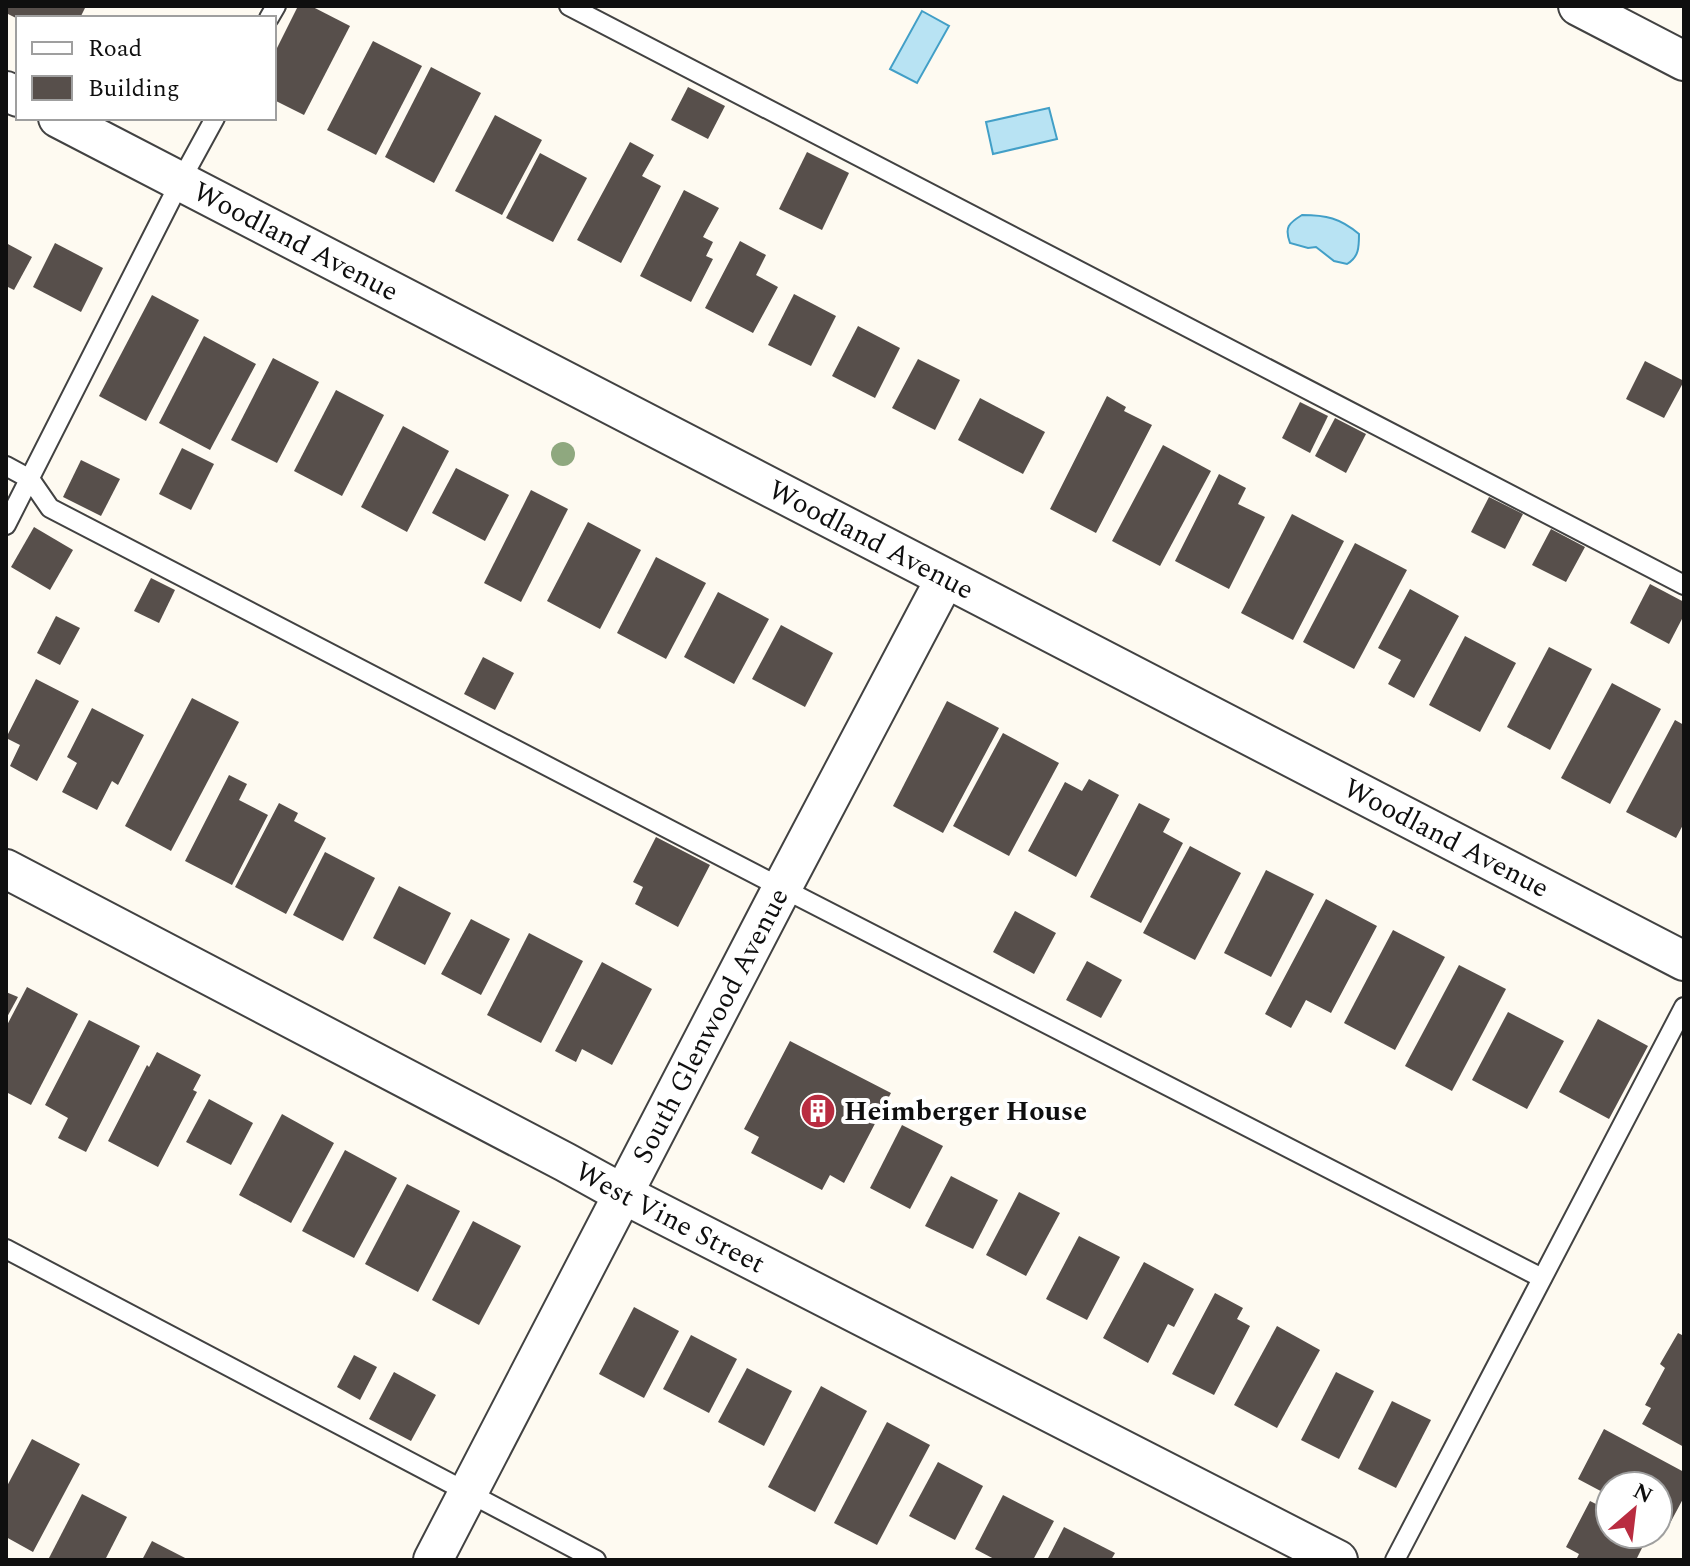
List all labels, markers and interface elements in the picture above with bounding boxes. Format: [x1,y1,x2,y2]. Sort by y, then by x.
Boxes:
legend [16,16,276,120]
text: Road [88,31,142,67]
text: Building [88,71,180,107]
street label: Woodland Avenue [185,170,406,313]
street label: Woodland Avenue [761,468,982,611]
street label: Woodland Avenue [1336,767,1557,909]
street label: South Glenwood Avenue [621,880,800,1171]
place label: Heimberger House [844,1090,1087,1133]
building icon: Heimberger House [799,1092,837,1130]
street label: West Vine Street [567,1150,773,1285]
north arrow [1594,1470,1674,1550]
text: N [1627,1475,1658,1512]

